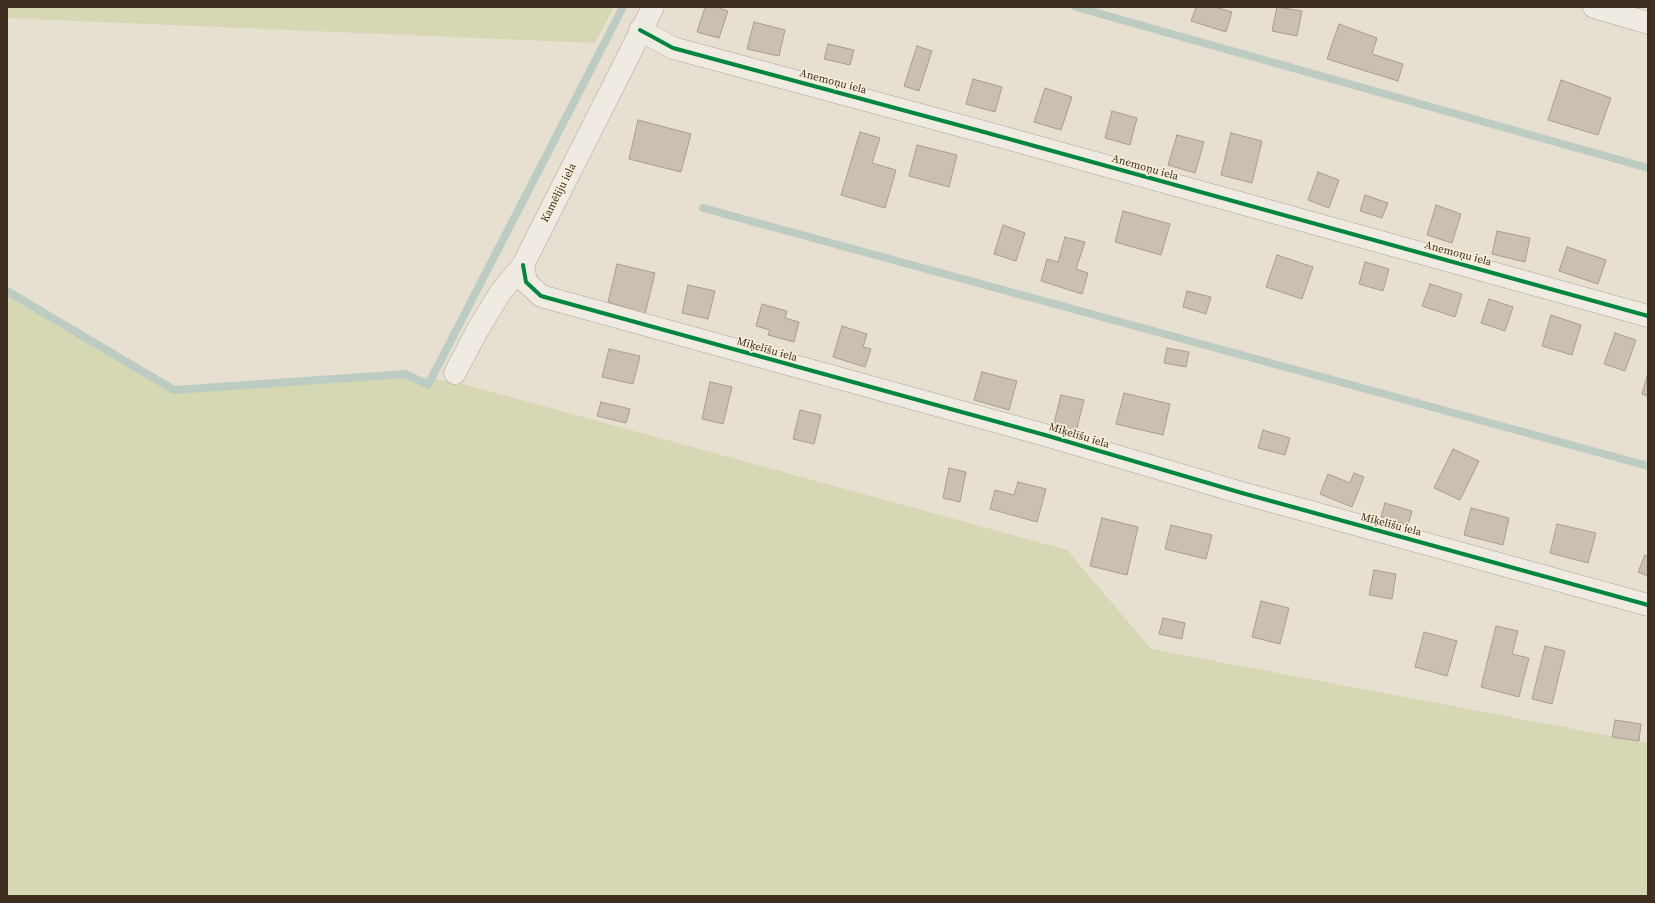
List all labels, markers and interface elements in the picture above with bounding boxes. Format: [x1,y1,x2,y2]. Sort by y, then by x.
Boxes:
street label: Anemoņu iela [798,67,868,97]
street label: Anemoņu iela [1110,152,1180,184]
street label: Kamēliju iela [539,161,579,225]
street label: Anemoņu iela [1423,239,1493,269]
street label: Miķelīšu iela [735,335,799,365]
street label: Miķelīšu iela [1047,421,1111,451]
street label: Miķelīšu iela [1359,511,1423,539]

